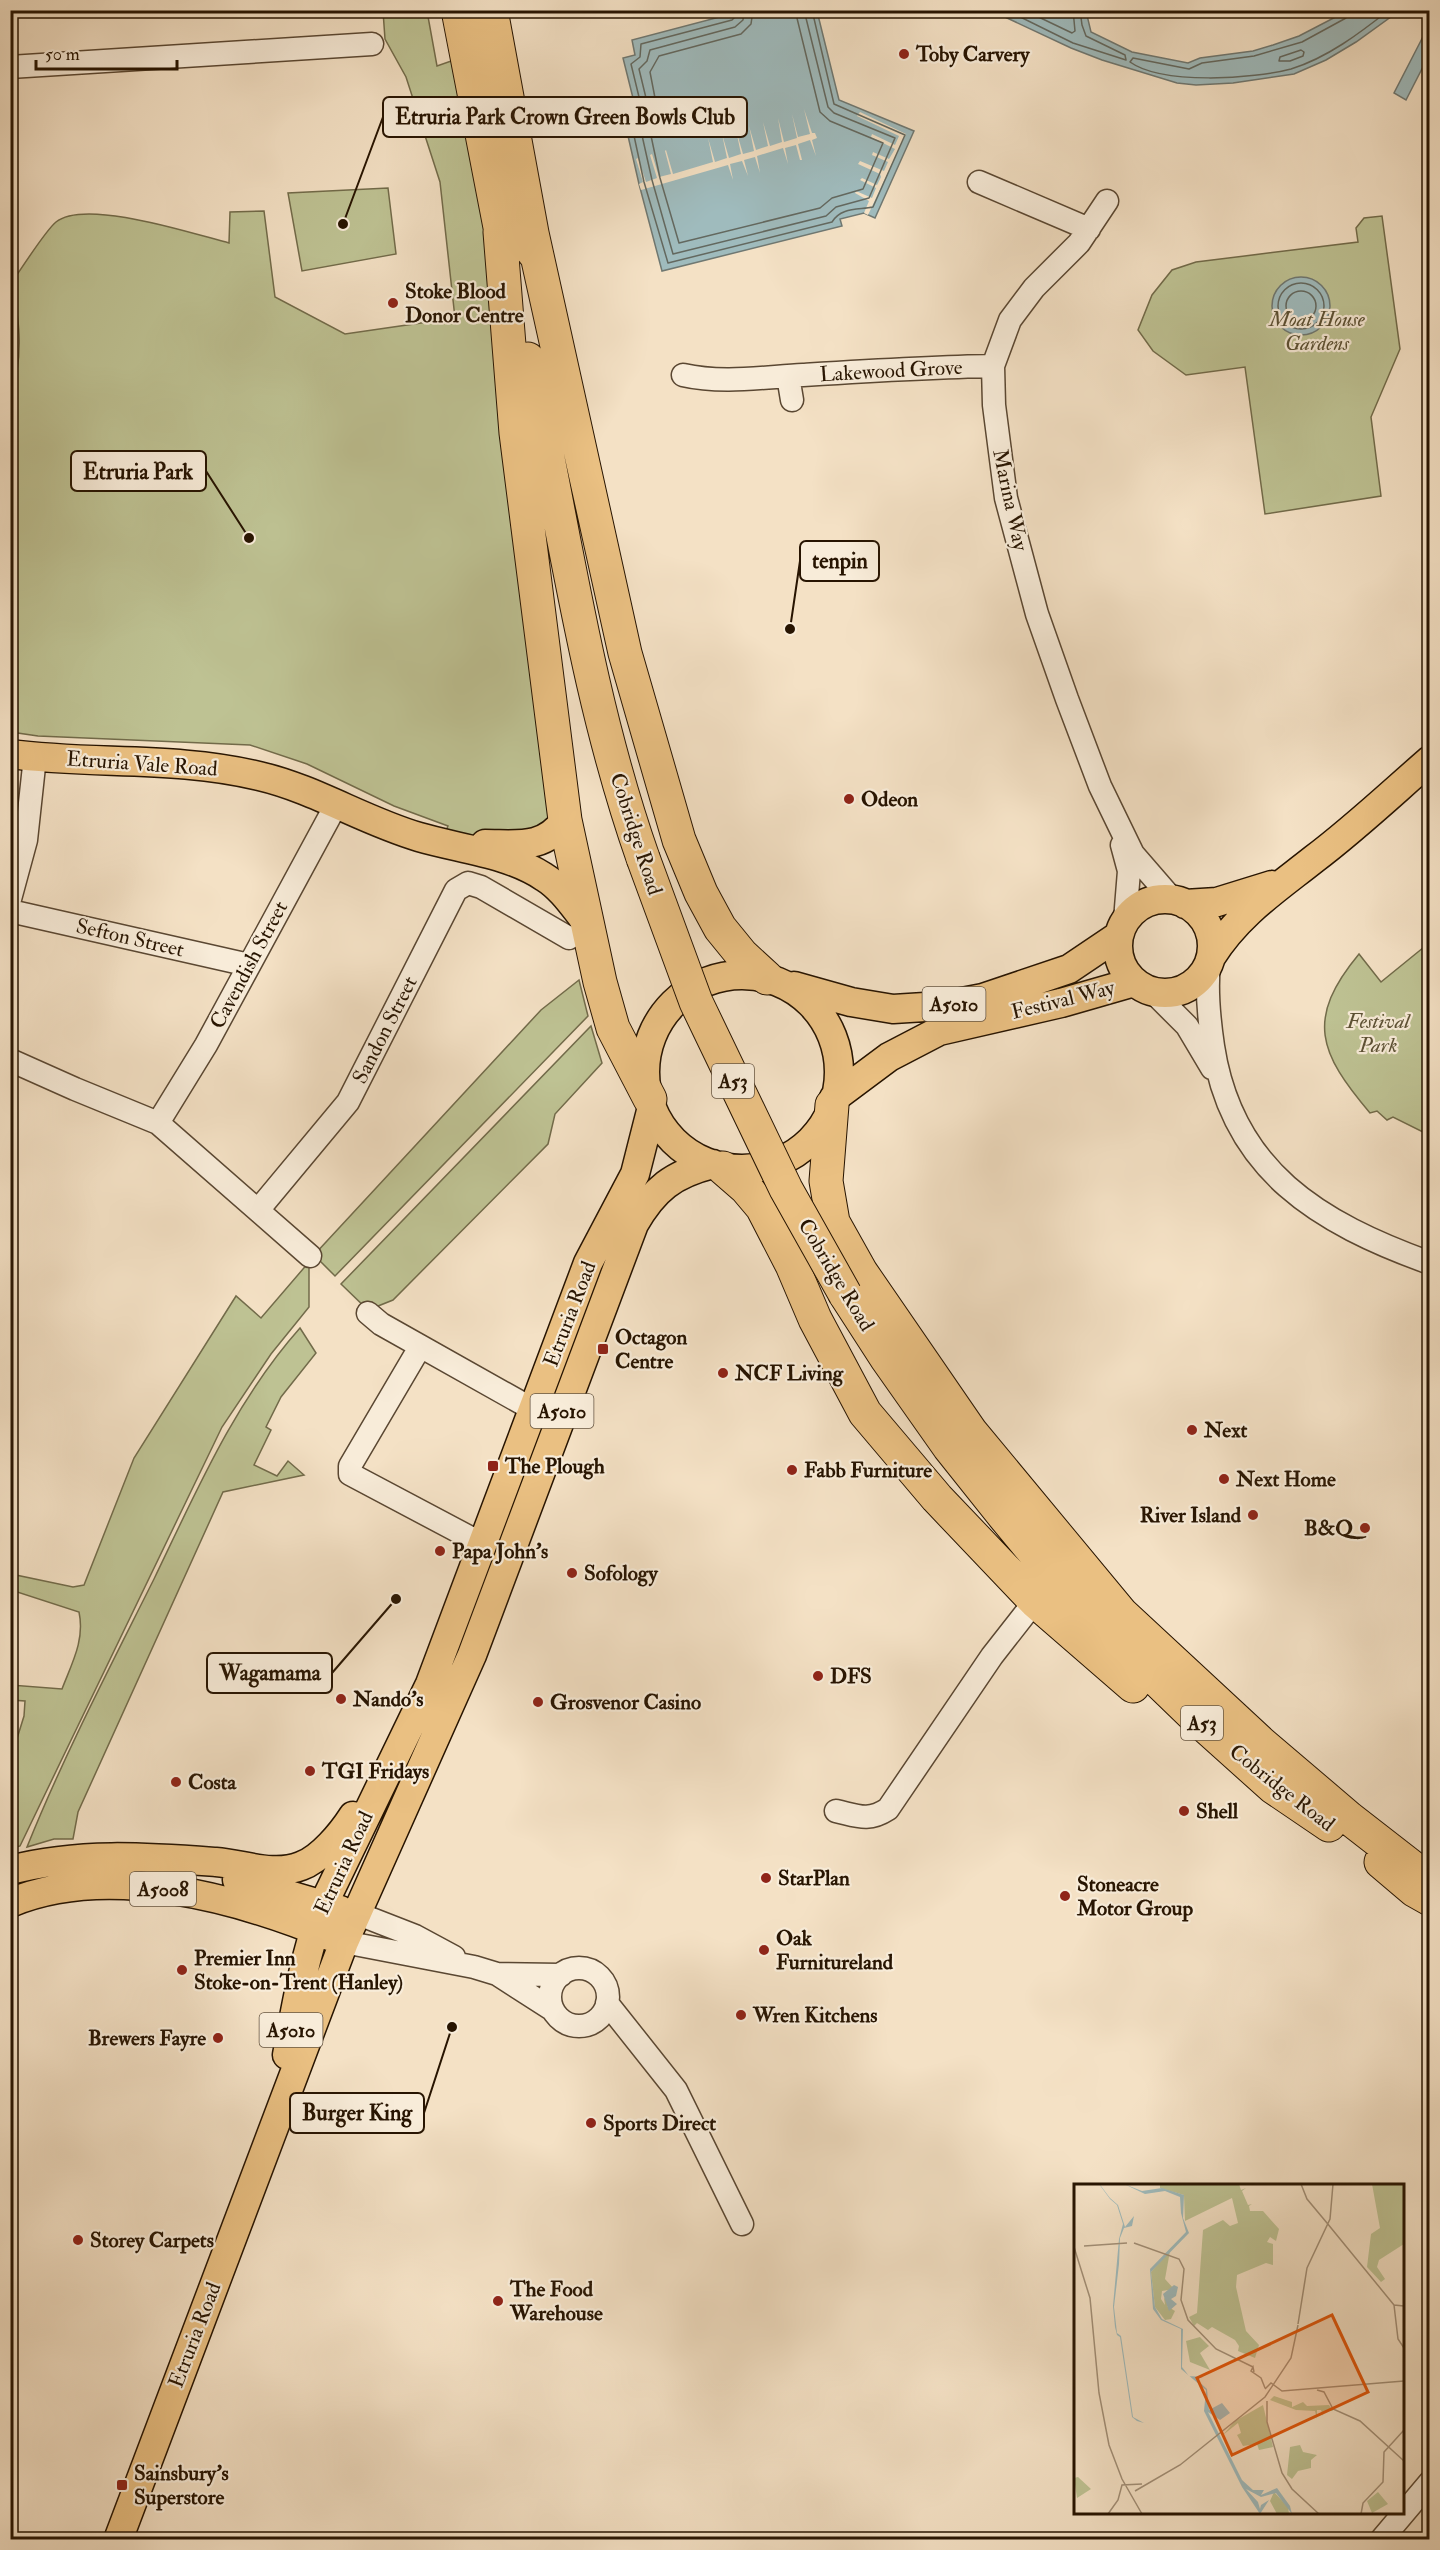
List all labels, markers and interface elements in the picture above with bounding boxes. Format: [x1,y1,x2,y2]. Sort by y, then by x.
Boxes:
scale bar [36,33,177,71]
place label: Toby Carvery [915,41,1030,68]
text: 50 m [45,43,80,66]
marker: Toby Carvery [897,47,911,61]
callout: Etruria Park Crown Green Bowls Club [383,97,747,137]
text: Etruria Park Crown Green Bowls Club [395,103,735,131]
place label: Stoke Blood Donor Centre [405,278,524,329]
marker: Stoke Blood Donor Centre [386,296,400,310]
park label: Moat House Gardens [1267,306,1366,357]
street label: Lakewood Grove [819,354,963,388]
street label: Marina Way [986,447,1034,554]
callout: Etruria Park [71,451,206,491]
text: Etruria Park [83,458,194,486]
callout: tenpin [800,541,879,581]
text: tenpin [812,547,869,576]
street label: Etruria Vale Road [66,745,219,783]
street label: Cobridge Road [604,770,669,899]
place label: Odeon [861,786,918,813]
marker: Odeon [842,792,856,806]
street label: Cavendish Street [204,896,294,1034]
street label: Sefton Street [73,912,187,964]
street label: Sandon Street [346,971,424,1088]
street label: Festival Way [1009,974,1118,1026]
road number: A5010 [922,987,986,1021]
park label: Festival Park [1346,1008,1411,1059]
road number: A53 [712,1064,754,1098]
street label: Cobridge Road [792,1214,881,1337]
street label: Etruria Road [538,1257,603,1371]
place label: Octagon Centre [615,1324,687,1375]
marker: Octagon Centre [596,1342,610,1356]
place label: NCF Living [734,1360,844,1387]
marker: NCF Living [716,1366,730,1380]
road number: A5010 [530,1394,594,1428]
place label: Next [1203,1417,1247,1444]
marker: Next [1185,1423,1199,1437]
place label: The Plough [504,1453,605,1480]
place label: Fabb Furniture [804,1457,932,1484]
marker: The Plough [486,1459,500,1473]
marker: Fabb Furniture [785,1463,799,1477]
place label: Next Home [1235,1466,1336,1493]
marker: Next Home [1217,1472,1231,1486]
place label: River Island [1140,1502,1242,1529]
marker: River Island [1246,1508,1260,1522]
place label: B&Q [1304,1515,1367,1542]
marker: B&Q [1358,1521,1372,1535]
place label: Papa John's [452,1538,548,1565]
marker: Papa John's [433,1544,447,1558]
place label: Sofology [584,1560,658,1587]
marker: Sofology [565,1566,579,1580]
callout: Wagamama [207,1653,332,1693]
text: Wagamama [218,1659,322,1688]
place label: DFS [830,1663,872,1690]
marker: DFS [811,1669,825,1683]
place label: Nando's [352,1686,423,1713]
place label: Grosvenor Casino [550,1689,701,1716]
marker: Nando's [334,1692,348,1706]
marker: Grosvenor Casino [531,1695,545,1709]
road number: A53 [1181,1706,1223,1740]
street label: Cobridge Road [1224,1738,1341,1838]
place label: TGI Fridays [321,1758,429,1785]
marker: TGI Fridays [303,1764,317,1778]
place label: Costa [188,1769,237,1796]
marker: Costa [169,1775,183,1789]
place label: Shell [1196,1798,1239,1825]
marker: Shell [1177,1804,1191,1818]
street label: Etruria Road [308,1806,380,1919]
place label: StarPlan [778,1865,850,1892]
marker: StarPlan [759,1871,773,1885]
place label: Stoneacre Motor Group [1076,1871,1193,1922]
road number: A5008 [130,1872,196,1906]
marker: Stoneacre Motor Group [1058,1889,1072,1903]
place label: Oak Furnitureland [776,1925,894,1976]
marker: Oak Furnitureland [757,1943,771,1957]
place label: Premier Inn Stoke-on-Trent (Hanley) [194,1945,403,1996]
marker: Premier Inn Stoke-on-Trent (Hanley) [175,1963,189,1977]
place label: Wren Kitchens [752,2002,878,2029]
marker: Wren Kitchens [734,2008,748,2022]
road number: A5010 [260,2013,322,2047]
place label: Brewers Fayre [88,2025,206,2052]
marker: Brewers Fayre [211,2031,225,2045]
callout: Burger King [290,2093,424,2133]
text: Burger King [302,2099,413,2128]
place label: Sports Direct [603,2110,716,2137]
marker: Sports Direct [584,2116,598,2130]
inset map [1074,2184,1404,2514]
place label: Storey Carpets [90,2227,214,2254]
marker: Storey Carpets [71,2233,85,2247]
place label: The Food Warehouse [509,2276,603,2327]
street label: Etruria Road [163,2278,228,2392]
marker: The Food Warehouse [491,2294,505,2308]
place label: Sainsbury's Superstore [134,2460,229,2511]
marker: Sainsbury's Superstore [115,2478,129,2492]

